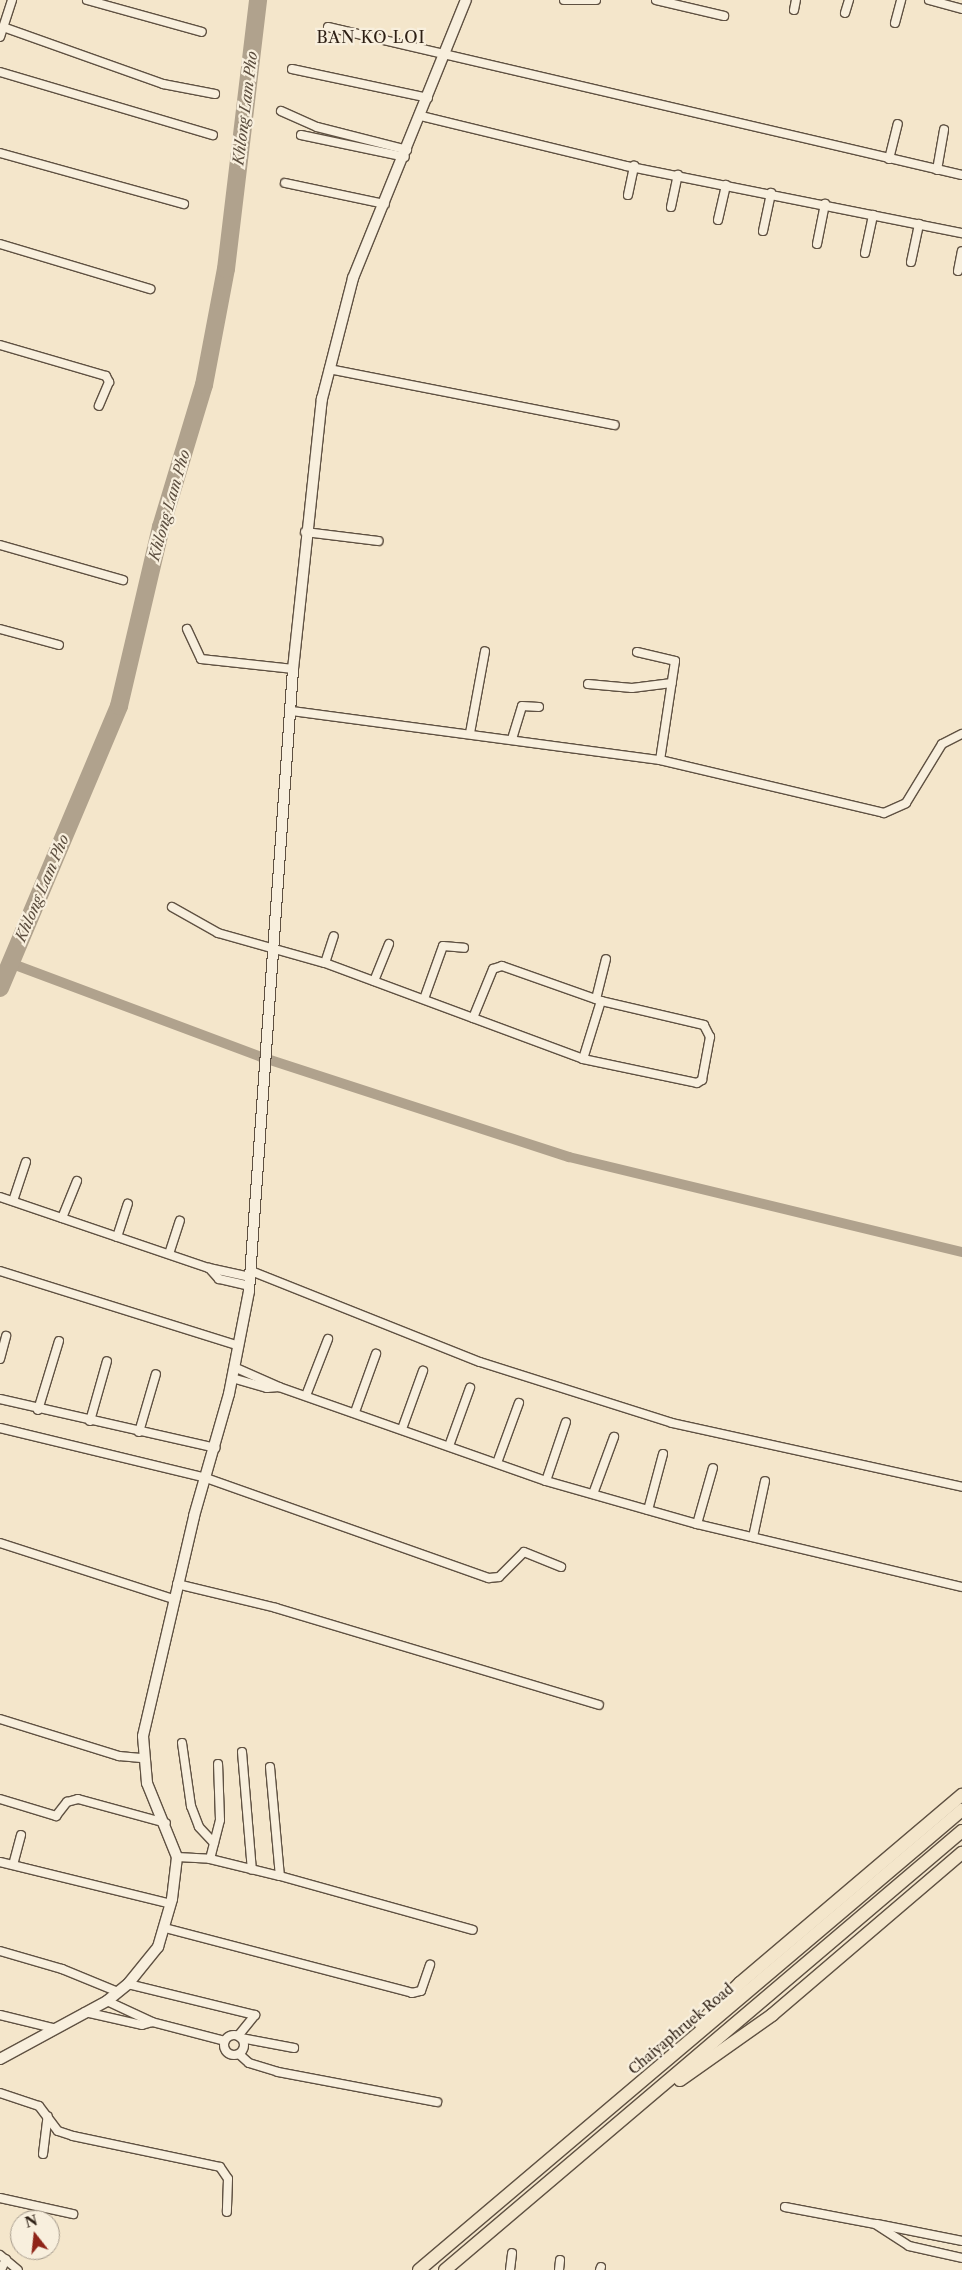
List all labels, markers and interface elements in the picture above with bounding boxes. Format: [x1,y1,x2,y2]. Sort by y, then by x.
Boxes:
district label: BAN KO LOI [315,27,427,47]
water label: Khlong Lam Pho [229,50,261,166]
water label: Khlong Lam Pho [145,448,193,562]
water label: Khlong Lam Pho [11,832,73,944]
street label: Chaiyaphruek Road [625,1980,737,2078]
north arrow [10,2210,60,2260]
text: N [23,2211,39,2232]

